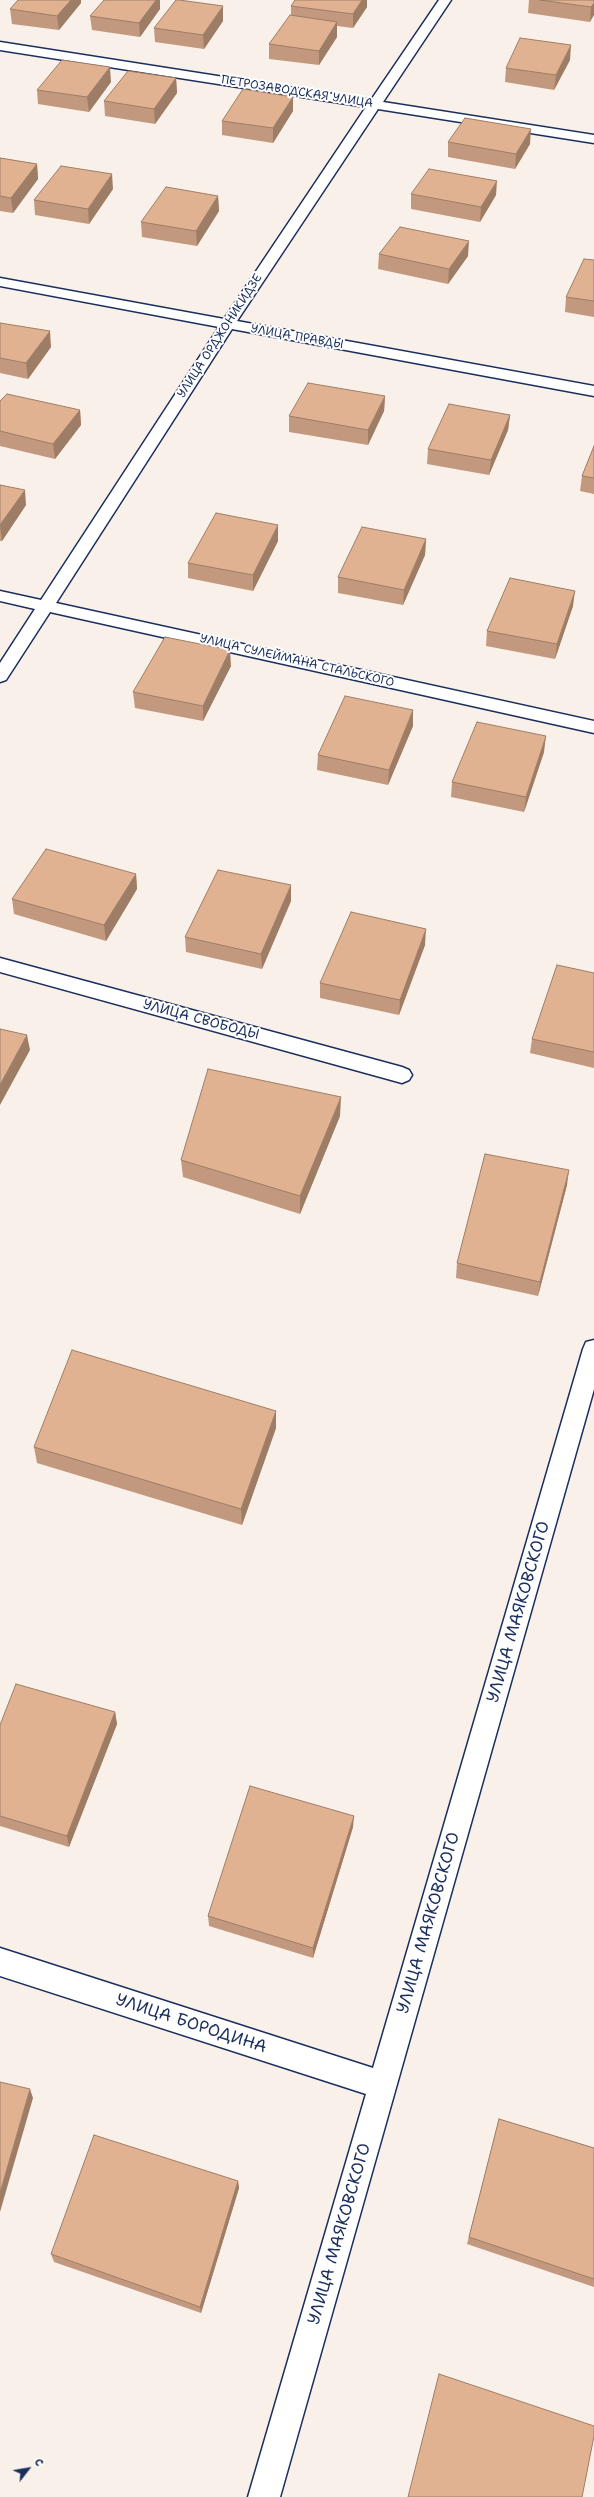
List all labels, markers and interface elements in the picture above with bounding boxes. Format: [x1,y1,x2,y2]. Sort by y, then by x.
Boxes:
street label: ПЕТРОЗАВОДСКАЯ УЛИЦА [220,73,374,111]
street label: УЛИЦА ОРДЖОНИКИДЗЕ [175,271,265,401]
street label: УЛИЦА ПРАВДЫ [250,322,344,352]
street label: УЛИЦА СУЛЕЙМАНА СТАЛЬСКОГО [198,632,396,690]
street label: УЛИЦА СВОБОДЫ [141,996,261,1044]
street label: УЛИЦА МАЯКОВСКОГО [483,1519,555,1705]
street label: УЛИЦА МАЯКОВСКОГО [393,1830,465,2016]
street label: УЛИЦА БОРОДИНА [113,1990,269,2058]
street label: УЛИЦА МАЯКОВСКОГО [304,2141,376,2327]
north arrow [8,2449,48,2489]
text: С [31,2456,47,2469]

